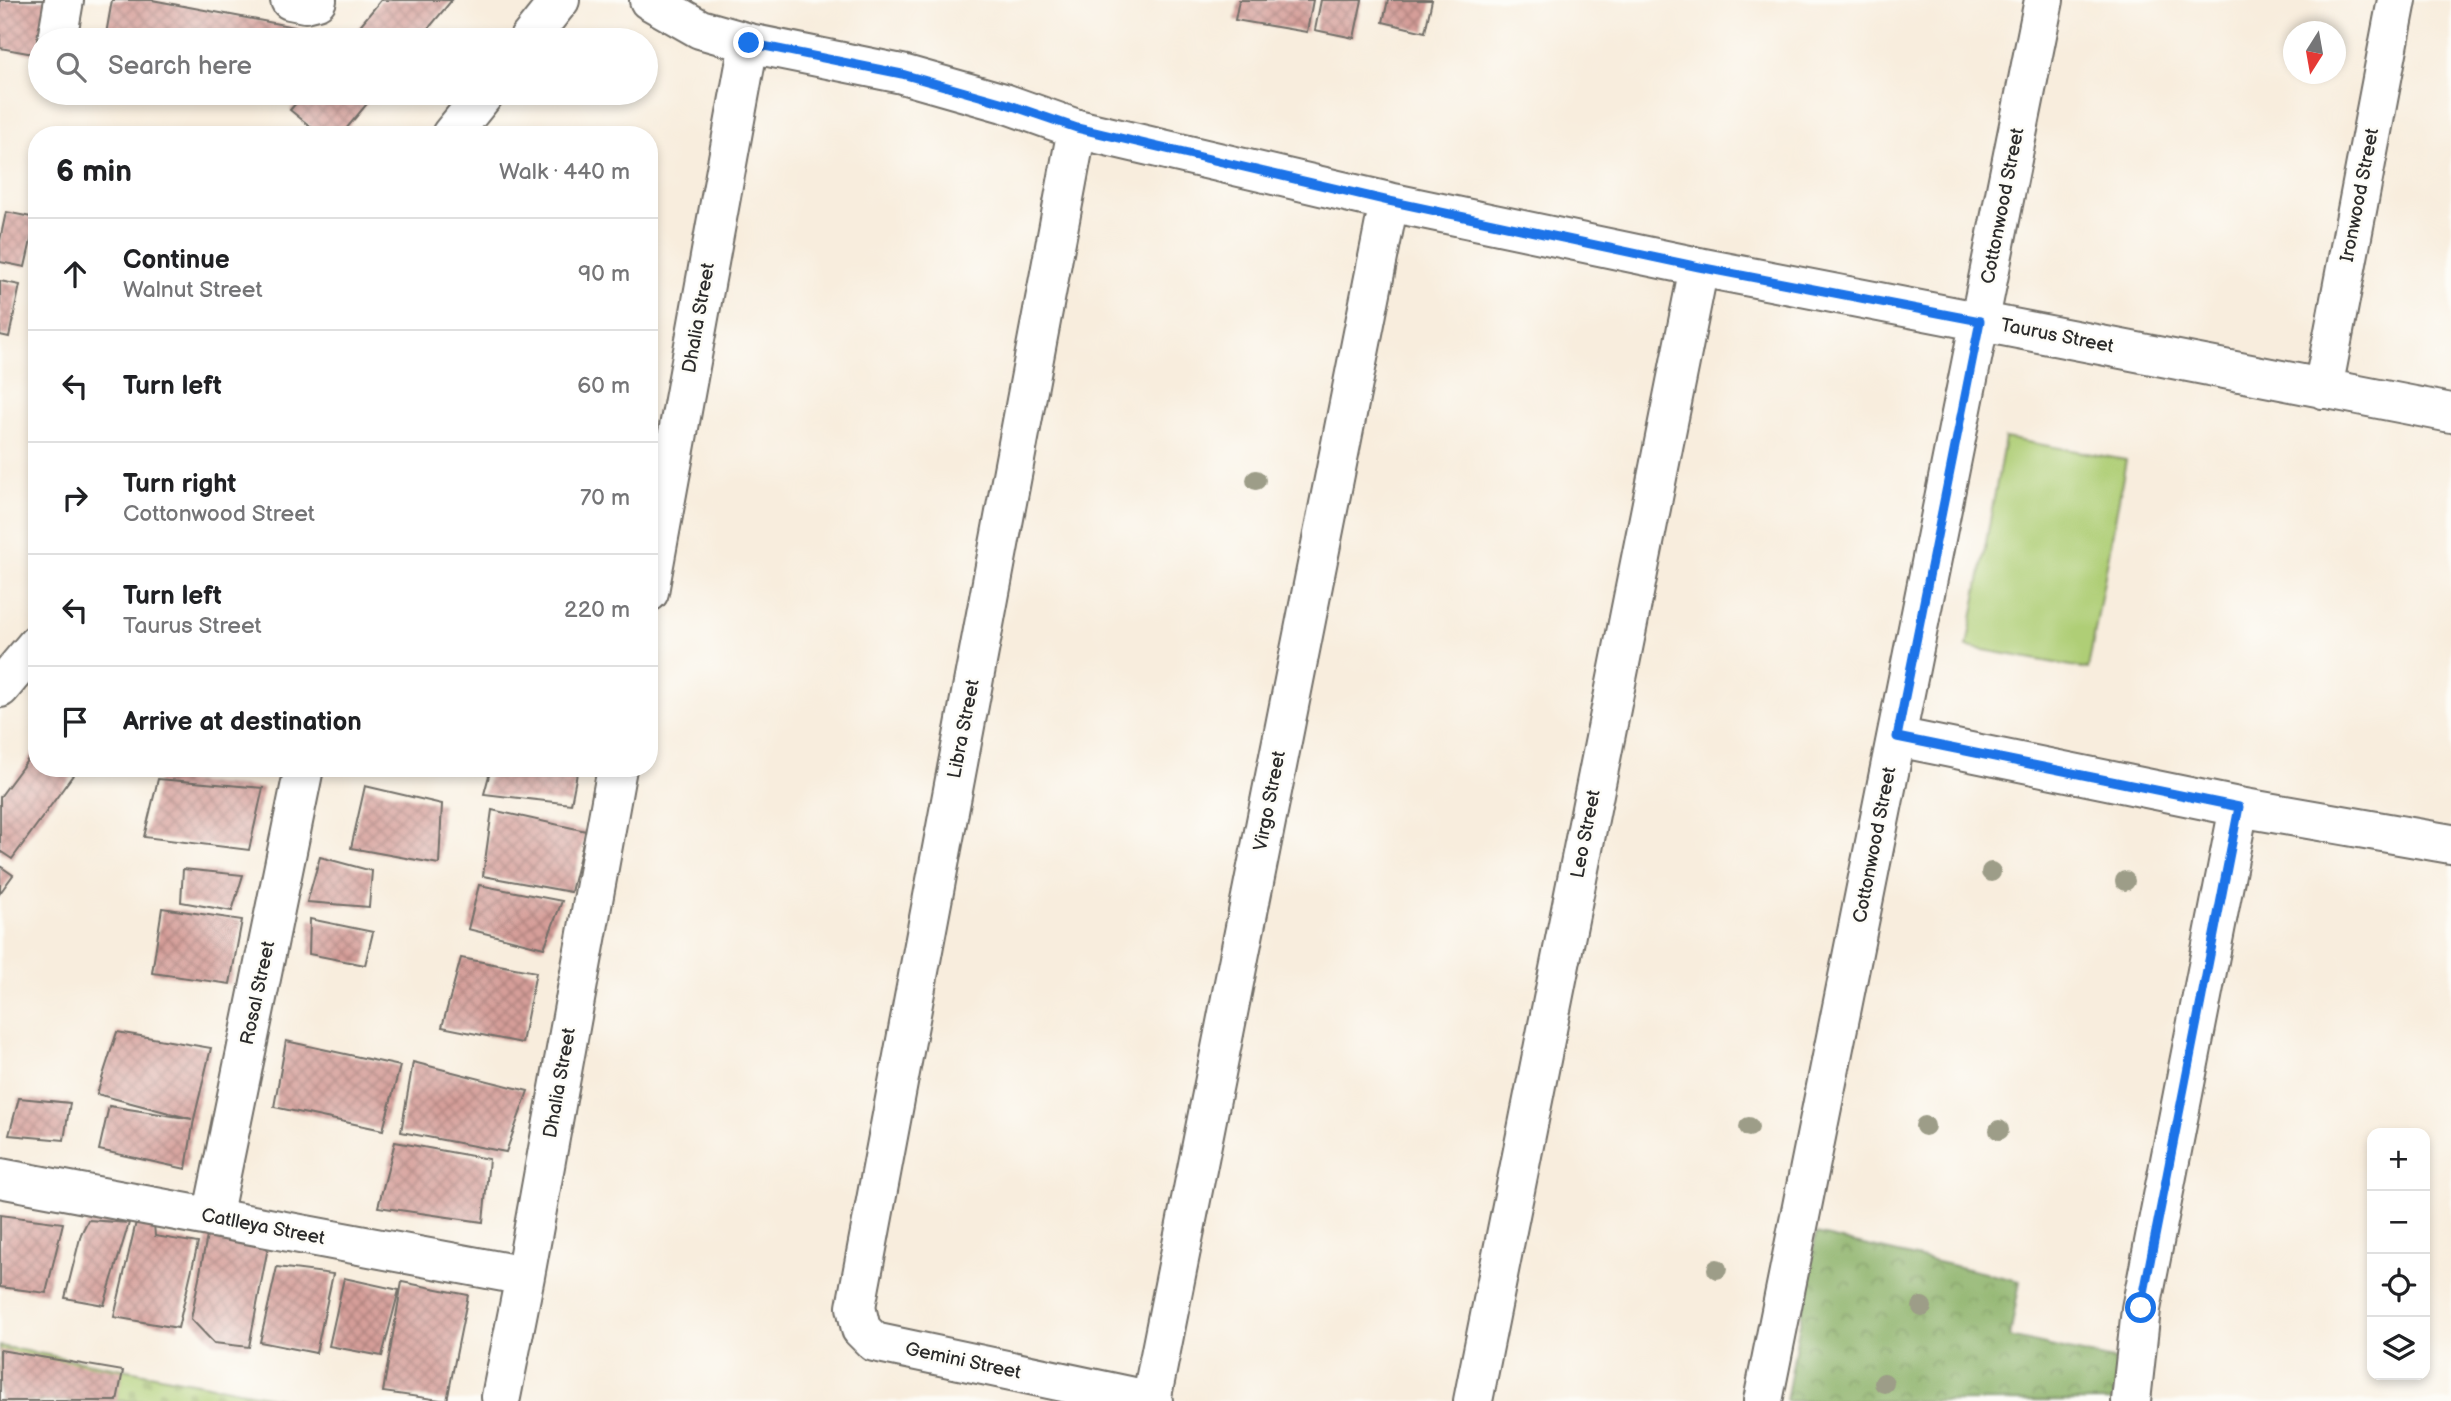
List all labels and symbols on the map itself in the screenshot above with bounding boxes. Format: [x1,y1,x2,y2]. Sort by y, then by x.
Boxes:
north arrow [2283,21,2346,84]
route end [733,27,764,58]
street label: Cottonwood Street [1977,126,2029,286]
street label: Ironwood Street [2336,126,2384,264]
street label: Dhalia Street [678,261,720,375]
street label: Taurus Street [1999,314,2116,358]
street label: Libra Street [943,677,985,780]
street label: Virgo Street [1249,749,1291,853]
street label: Cottonwood Street [1849,765,1901,925]
street label: Leo Street [1566,788,1606,880]
street label: Rosal Street [236,939,280,1047]
street label: Dhalia Street [539,1026,581,1140]
street label: Catlleya Street [199,1204,327,1250]
route start [2125,1292,2156,1323]
street label: Gemini Street [903,1338,1023,1385]

